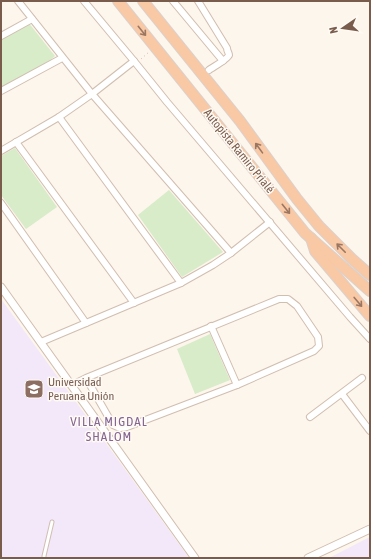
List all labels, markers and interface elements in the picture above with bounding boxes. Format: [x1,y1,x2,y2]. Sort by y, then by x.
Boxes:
north arrow [323,8,363,48]
one-way arrow [138,26,147,37]
text: N [327,26,340,35]
street label: Autopista Ramiro Prialé [201,106,277,196]
one-way arrow [255,143,263,154]
one-way arrow [281,203,290,214]
one-way arrow [336,243,346,253]
one-way arrow [354,297,363,307]
place label: Universidad Peruana Unión [48,375,114,403]
school or university icon: Universidad Peruana Unión [23,378,45,400]
district label: VILLA MIGDAL SHALOM [70,414,148,444]

